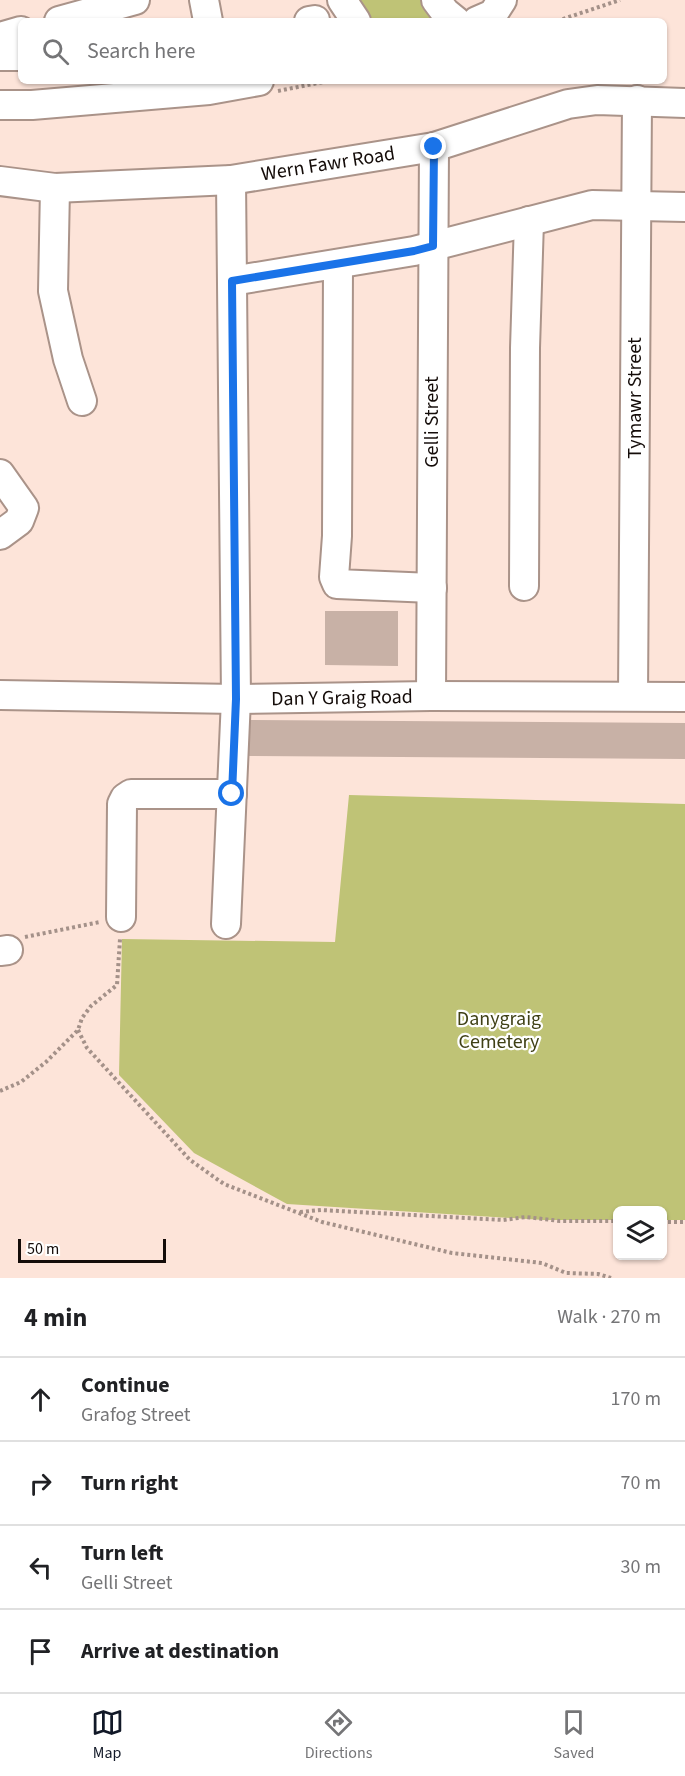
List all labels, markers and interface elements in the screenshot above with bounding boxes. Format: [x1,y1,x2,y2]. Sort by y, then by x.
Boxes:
search box [18,18,667,84]
icon: search [39,35,72,68]
text: Search here [87,35,195,67]
route end [420,133,446,159]
street label: Wern Fawr Road [259,140,397,188]
street label: Tymawr Street [621,337,649,459]
street label: Gelli Street [418,376,446,468]
street label: Dan Y Graig Road [271,683,413,713]
route start [218,780,244,806]
park label: Danygraig Cemetery [457,1005,541,1056]
map controls [613,1206,667,1260]
button: layers [613,1206,667,1260]
scale bar [18,1236,166,1264]
text: 50 m [27,1238,59,1260]
text: 4 min [24,1299,87,1336]
text: Walk · 270 m [557,1303,661,1331]
text: Continue [81,1369,170,1401]
icon: ahead [24,1383,57,1416]
text: 170 m [611,1385,661,1413]
text: Grafog Street [81,1401,191,1429]
icon: right [24,1467,57,1500]
text: Turn right [81,1467,178,1499]
text: 70 m [621,1469,661,1497]
text: Turn left [81,1537,163,1569]
icon: left [24,1551,57,1584]
text: 30 m [621,1553,661,1581]
text: Gelli Street [81,1569,173,1597]
icon: arrive [24,1635,57,1668]
text: Arrive at destination [81,1635,279,1667]
tab: Map [91,1706,124,1764]
tab: Directions [305,1706,372,1764]
tab: Saved [554,1706,594,1764]

